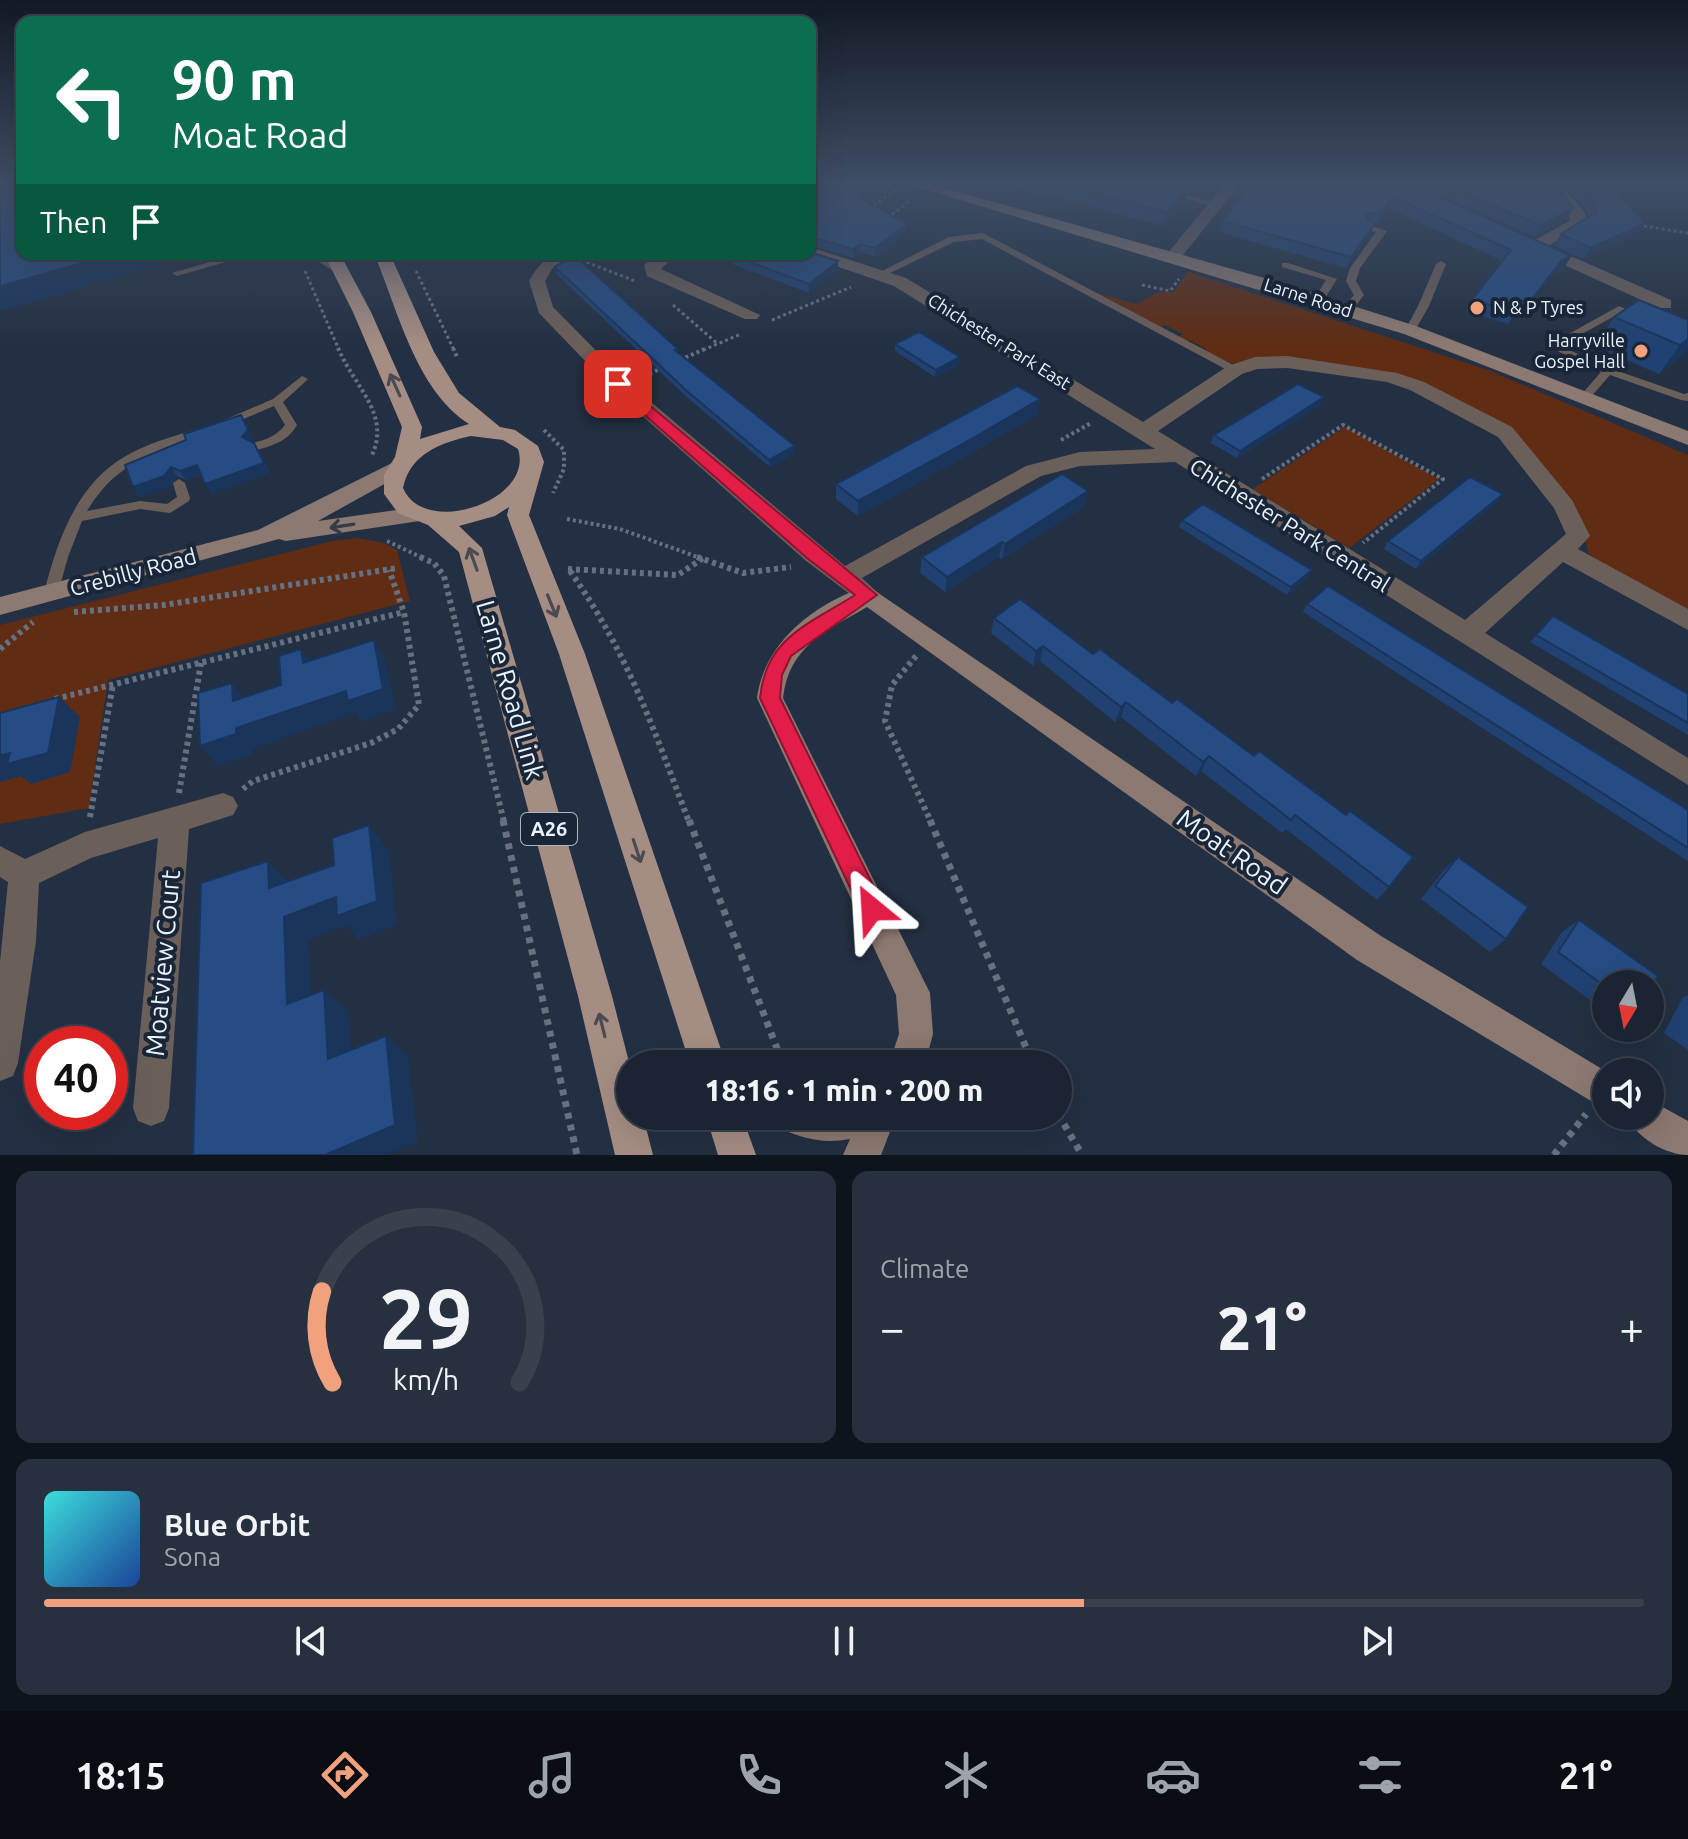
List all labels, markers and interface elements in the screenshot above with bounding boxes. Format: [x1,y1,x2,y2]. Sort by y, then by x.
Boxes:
icon: left [40,48,144,152]
text: 90 m [172,48,297,111]
text: Moat Road [172,114,348,155]
icon: arrive [124,200,168,244]
text: Then [40,205,108,239]
street label: Larne Road [1262,273,1355,321]
street label: Chichester Park East [925,289,1074,393]
place label: N & P Tyres [1493,297,1584,317]
marker: N & P Tyres [1468,299,1486,317]
place label: Harryville Gospel Hall [1534,330,1625,371]
marker: Harryville Gospel Hall [1632,342,1650,360]
pin [584,350,652,418]
icon: arrive [596,362,640,406]
one-way arrow [387,373,402,397]
street label: Chichester Park Central [1186,453,1395,596]
one-way arrow [329,519,355,534]
street label: Crebilly Road [67,543,199,600]
one-way arrow [464,547,479,572]
one-way arrow [545,593,560,618]
street label: Larne Road Link [471,597,550,783]
street label: Moat Road [1172,803,1293,900]
road number: A26 [521,813,577,845]
one-way arrow [631,838,646,863]
position arrow [830,867,914,951]
street label: Moatview Court [140,869,185,1057]
north arrow [1592,970,1664,1042]
map controls [1592,970,1664,1130]
one-way arrow [594,1012,609,1038]
speed limit sign: 40 [24,1026,128,1130]
button: sound [1592,1058,1664,1130]
text: 18:16 · 1 min · 200 m [705,1073,983,1107]
text: Climate [880,1254,969,1283]
text: 29 [379,1271,473,1365]
text: 21° [1217,1294,1307,1361]
text: − [880,1303,905,1352]
text: + [1619,1303,1644,1352]
text: km/h [393,1363,459,1395]
text: Blue Orbit [164,1508,310,1542]
text: Sona [164,1542,221,1571]
icon: previous [289,1619,333,1663]
icon: pause [822,1619,866,1663]
icon: next [1355,1619,1399,1663]
icon: directions [317,1747,373,1803]
icon: music [524,1747,580,1803]
icon: phone [731,1747,787,1803]
icon: climate [938,1747,994,1803]
icon: car [1145,1747,1201,1803]
icon: filters [1352,1747,1408,1803]
text: 18:15 [76,1755,166,1796]
text: 21° [1559,1755,1612,1796]

